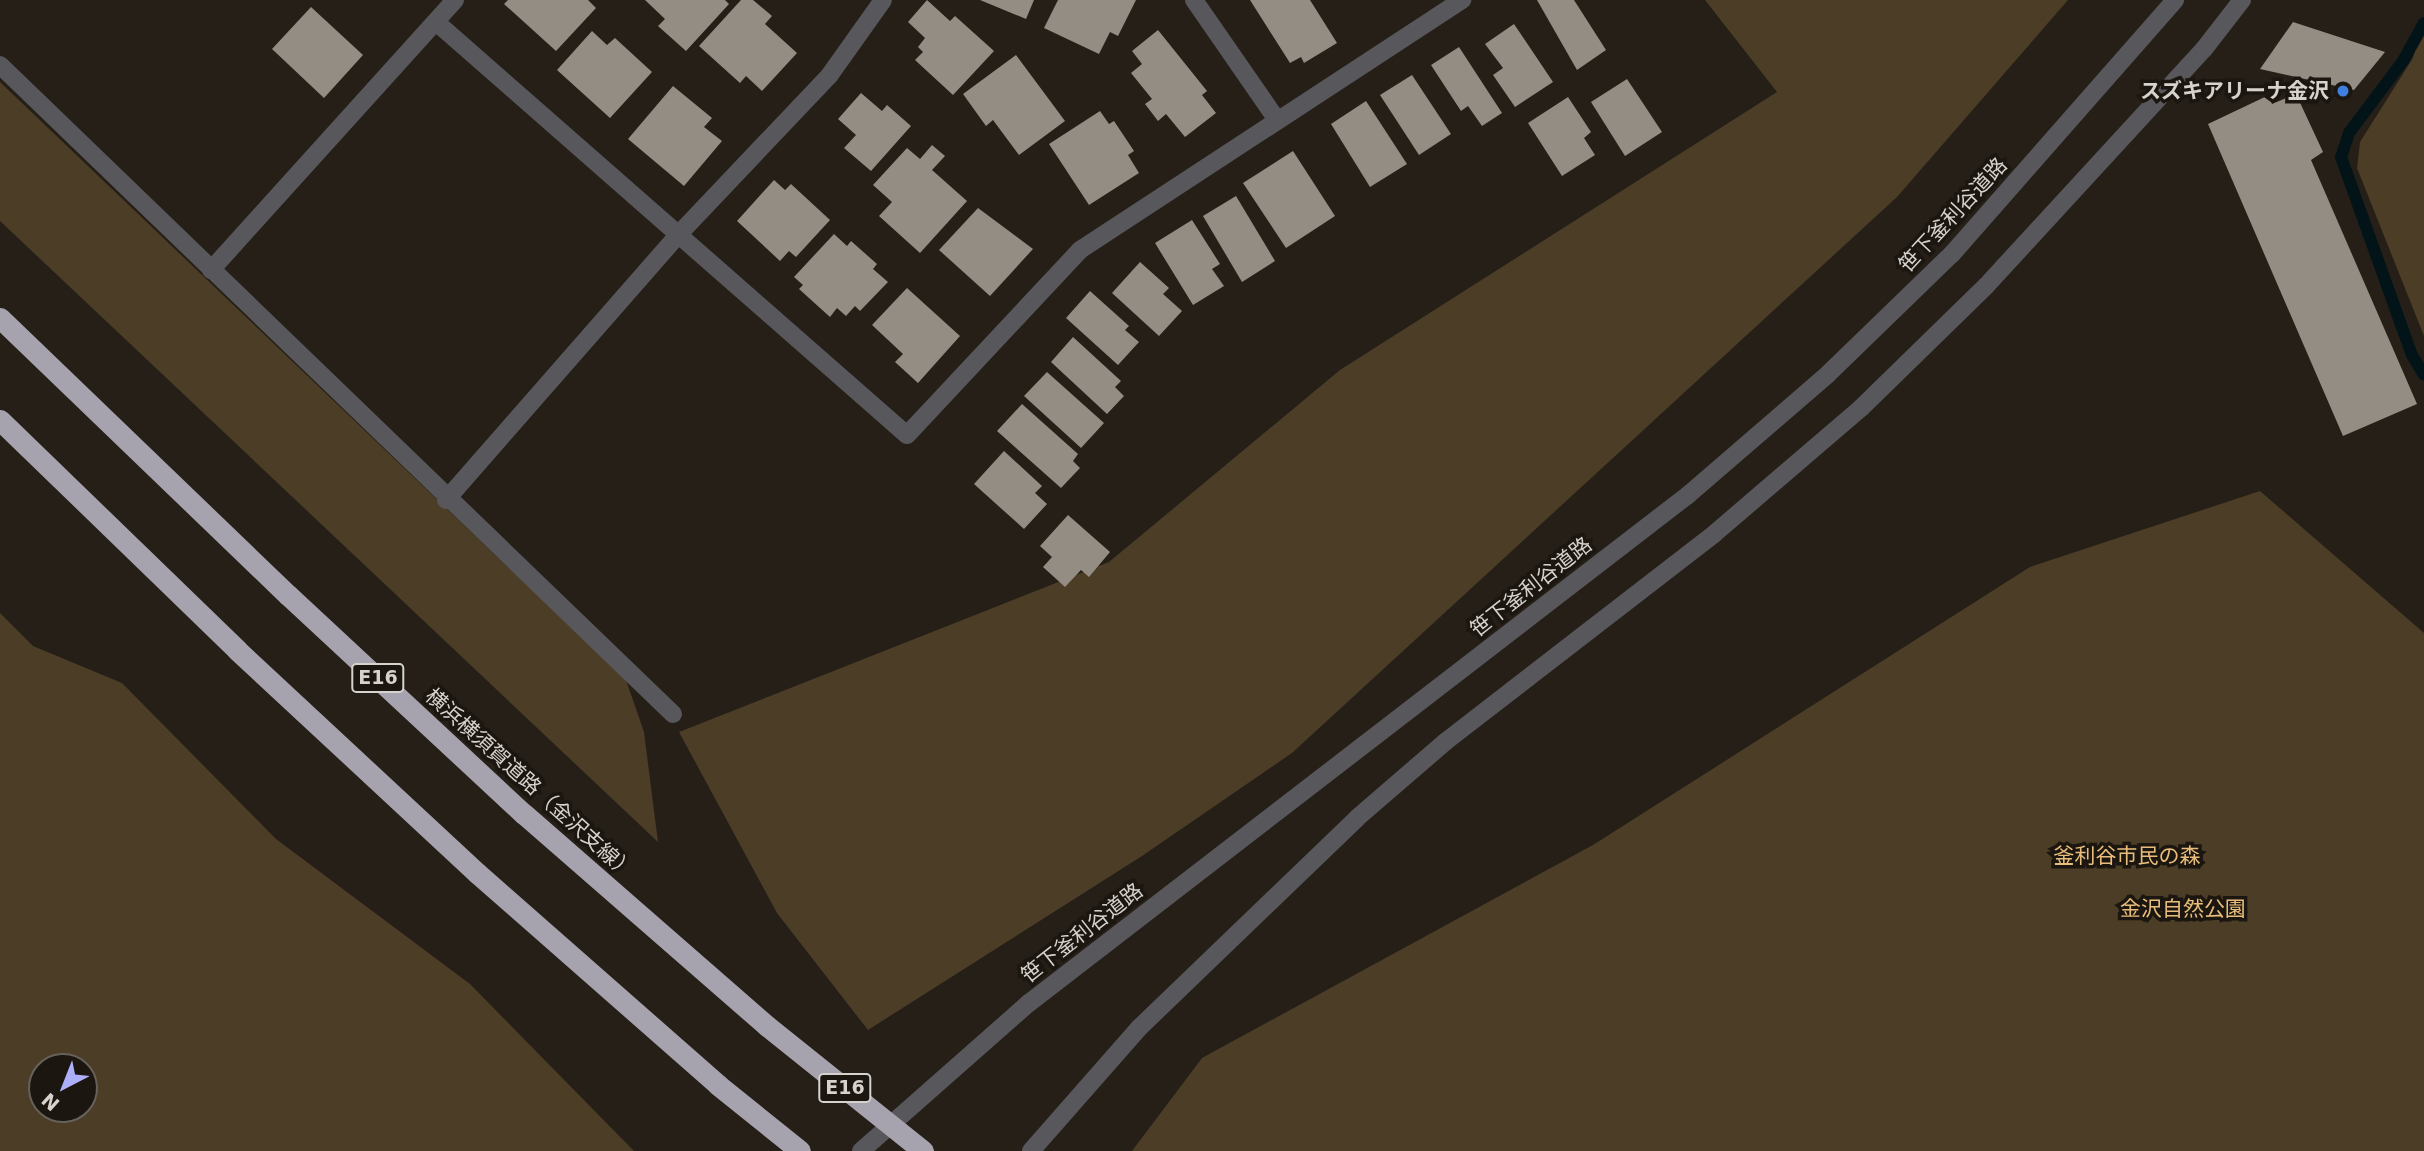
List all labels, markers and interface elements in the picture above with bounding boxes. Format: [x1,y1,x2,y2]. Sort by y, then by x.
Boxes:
place label: スズキアリーナ金沢 [2140,78,2329,104]
marker: スズキアリーナ金沢 [2335,83,2351,99]
street label: 笹下釜利谷道路 [1894,153,2012,277]
street label: 笹下釜利谷道路 [1465,532,1597,642]
road number: E16 [350,663,406,694]
street label: 横浜横須賀道路（金沢支線） [420,683,640,885]
park label: 釜利谷市民の森 [2054,843,2200,869]
street label: 笹下釜利谷道路 [1016,878,1148,988]
park label: 金沢自然公園 [2120,896,2246,922]
north arrow [28,1053,98,1123]
road number: E16 [817,1072,873,1104]
text: N [37,1089,64,1116]

